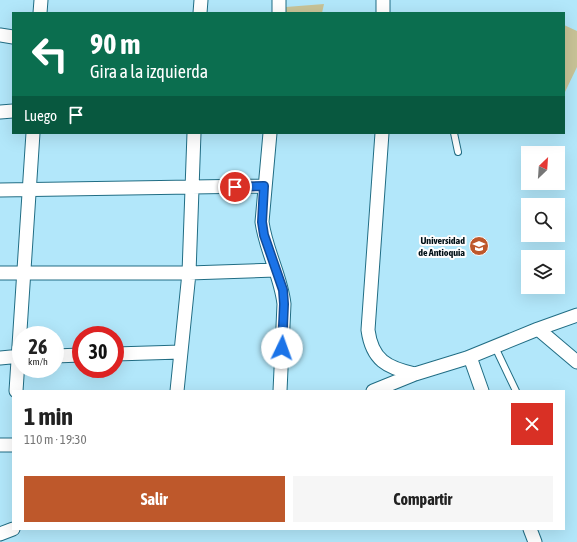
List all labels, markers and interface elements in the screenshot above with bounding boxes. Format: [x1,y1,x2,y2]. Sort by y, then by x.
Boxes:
icon: left [24,28,76,80]
text: 90 m [90,28,140,60]
text: Gira a la izquierda [90,61,208,82]
icon: arrive [65,104,87,126]
text: Luego [24,107,57,124]
north arrow [521,146,565,190]
map controls [521,146,565,294]
pin [218,170,252,204]
icon: arrive [224,176,246,198]
button: search [521,198,565,242]
place label: Universidad de Antioquia [418,235,465,258]
school or university icon: Universidad de Antioquia [468,235,490,257]
button: layers [521,250,565,294]
speed limit sign: 30 [72,326,124,378]
position arrow [261,327,303,369]
text: 26 [29,335,47,358]
text: km/h [28,356,48,367]
text: 1 min [24,403,73,430]
button: close [511,403,553,445]
text: 110 m · 19:30 [24,432,87,447]
button: Salir [24,476,285,522]
button: Compartir [293,476,553,522]

